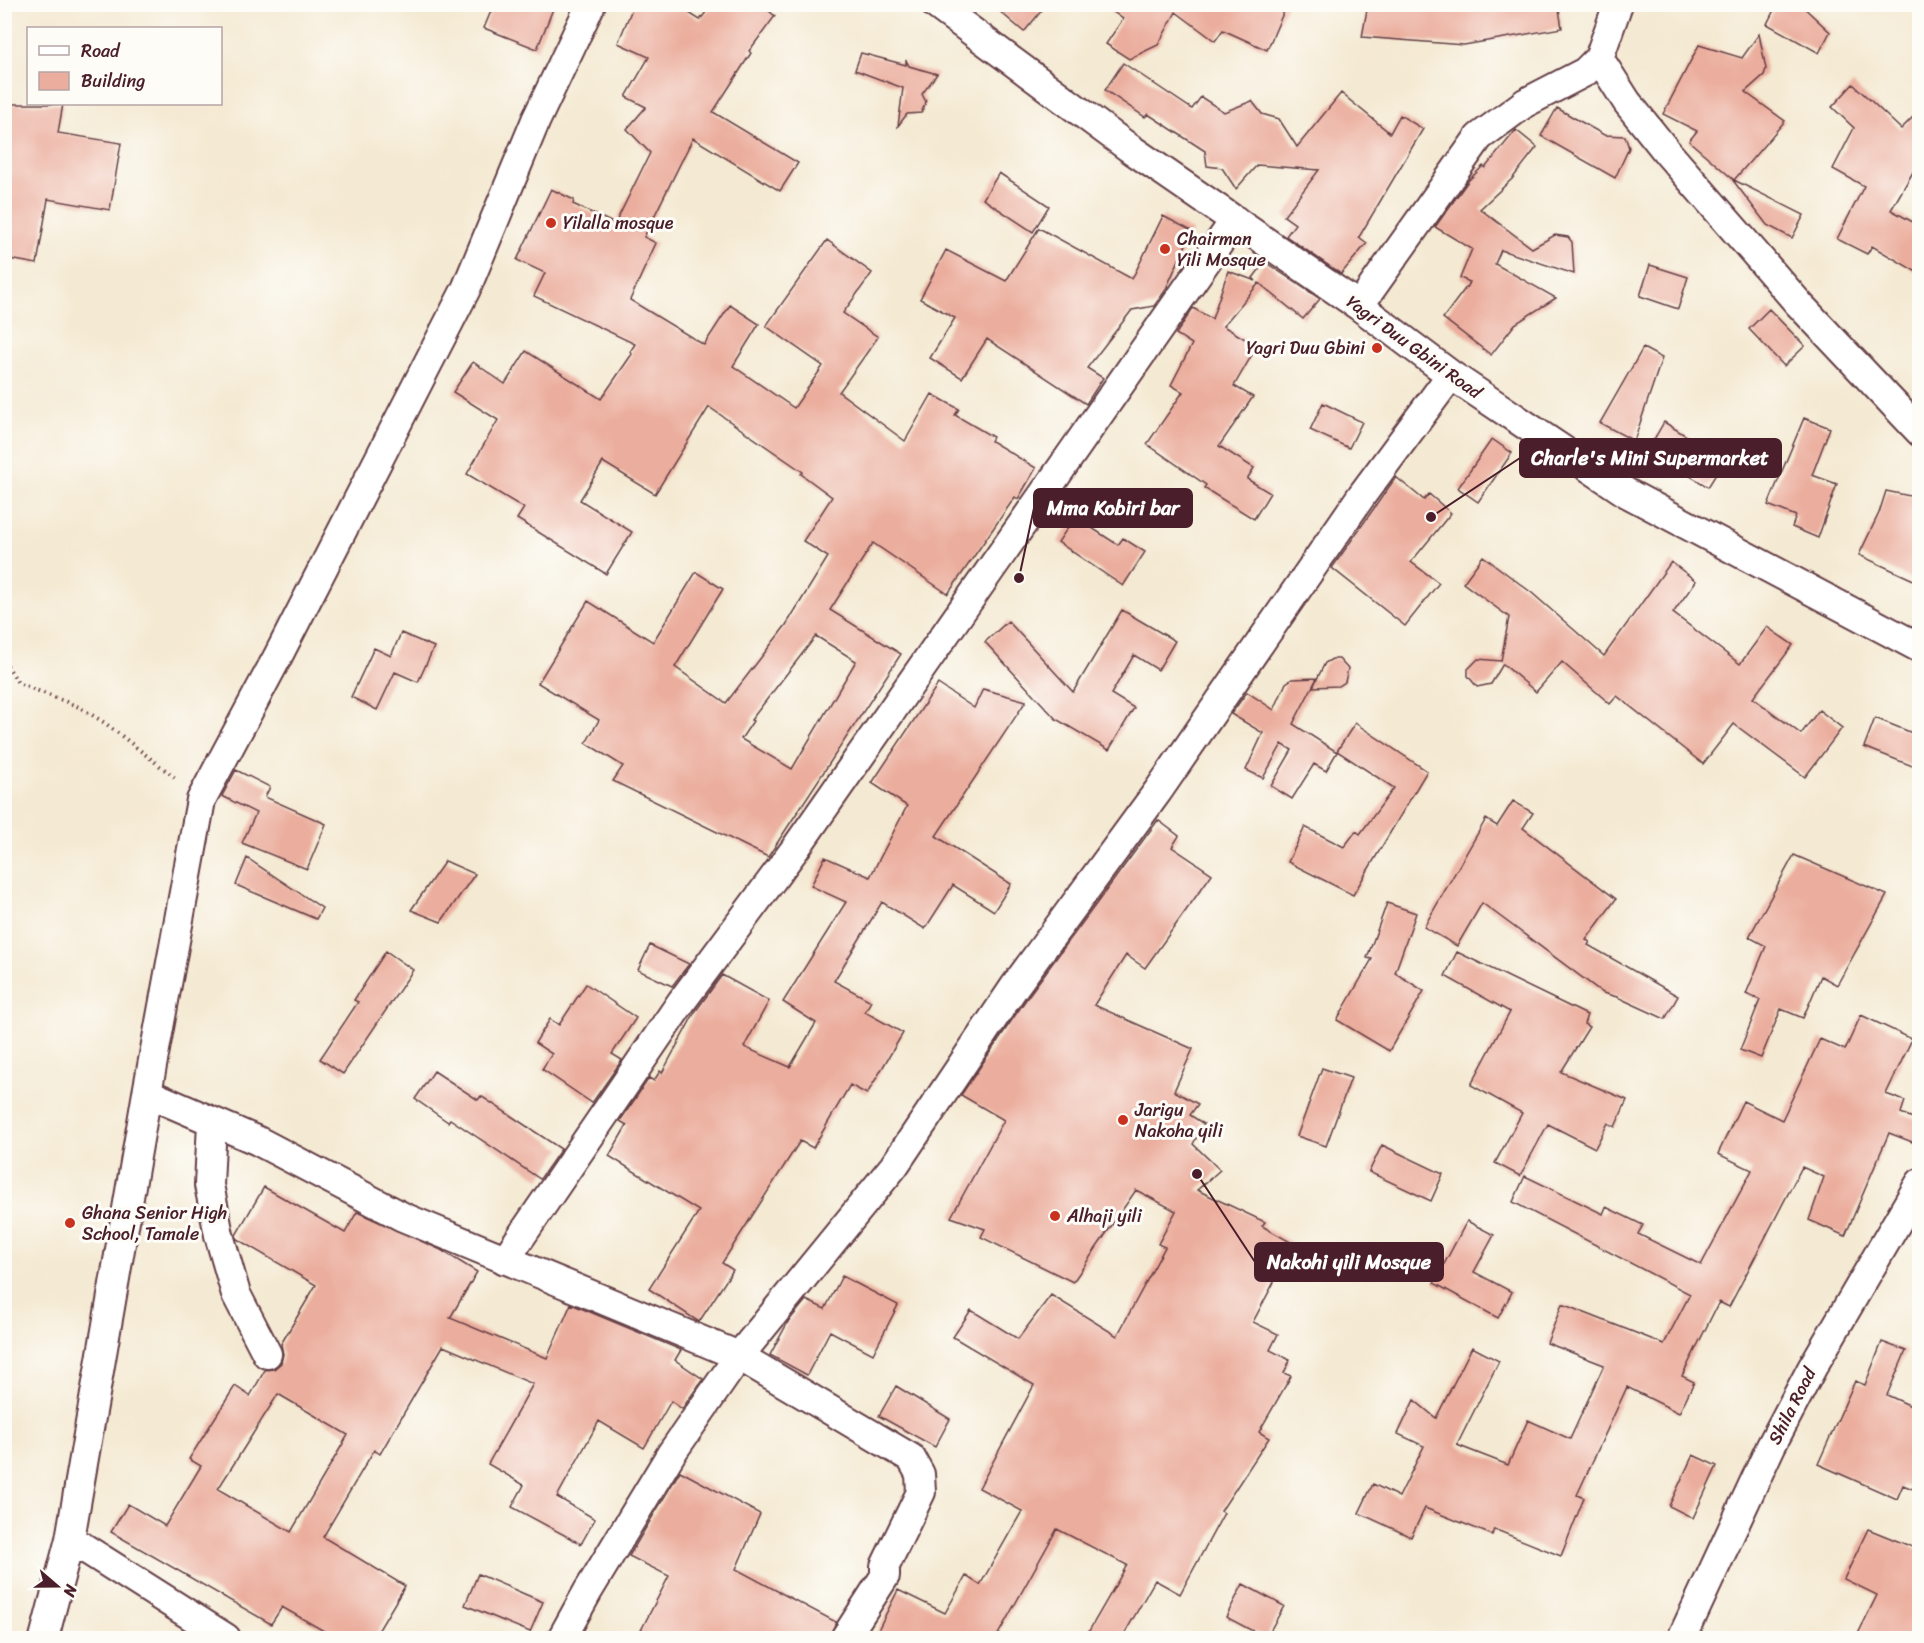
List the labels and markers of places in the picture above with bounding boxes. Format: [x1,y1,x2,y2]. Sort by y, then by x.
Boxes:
place label: Yilalla mosque [563,207,674,239]
marker: Yilalla mosque [544,216,558,230]
place label: Chairman Yili Mosque [1177,223,1266,276]
marker: Chairman Yili Mosque [1158,242,1172,256]
place label: Yagri Duu Gbini [1246,332,1366,364]
marker: Yagri Duu Gbini [1370,341,1384,355]
callout: Charle's Mini Supermarket [1520,439,1781,477]
callout: Mma Kobiri bar [1034,489,1192,527]
place label: Jarigu Nakoha yili [1134,1094,1224,1147]
marker: Jarigu Nakoha yili [1116,1113,1130,1127]
place label: Ghana Senior High School, Tamale [82,1197,227,1250]
place label: Alhaji yili [1066,1200,1143,1232]
marker: Alhaji yili [1048,1209,1062,1223]
marker: Ghana Senior High School, Tamale [63,1216,77,1230]
callout: Nakohi yili Mosque [1255,1243,1443,1281]

